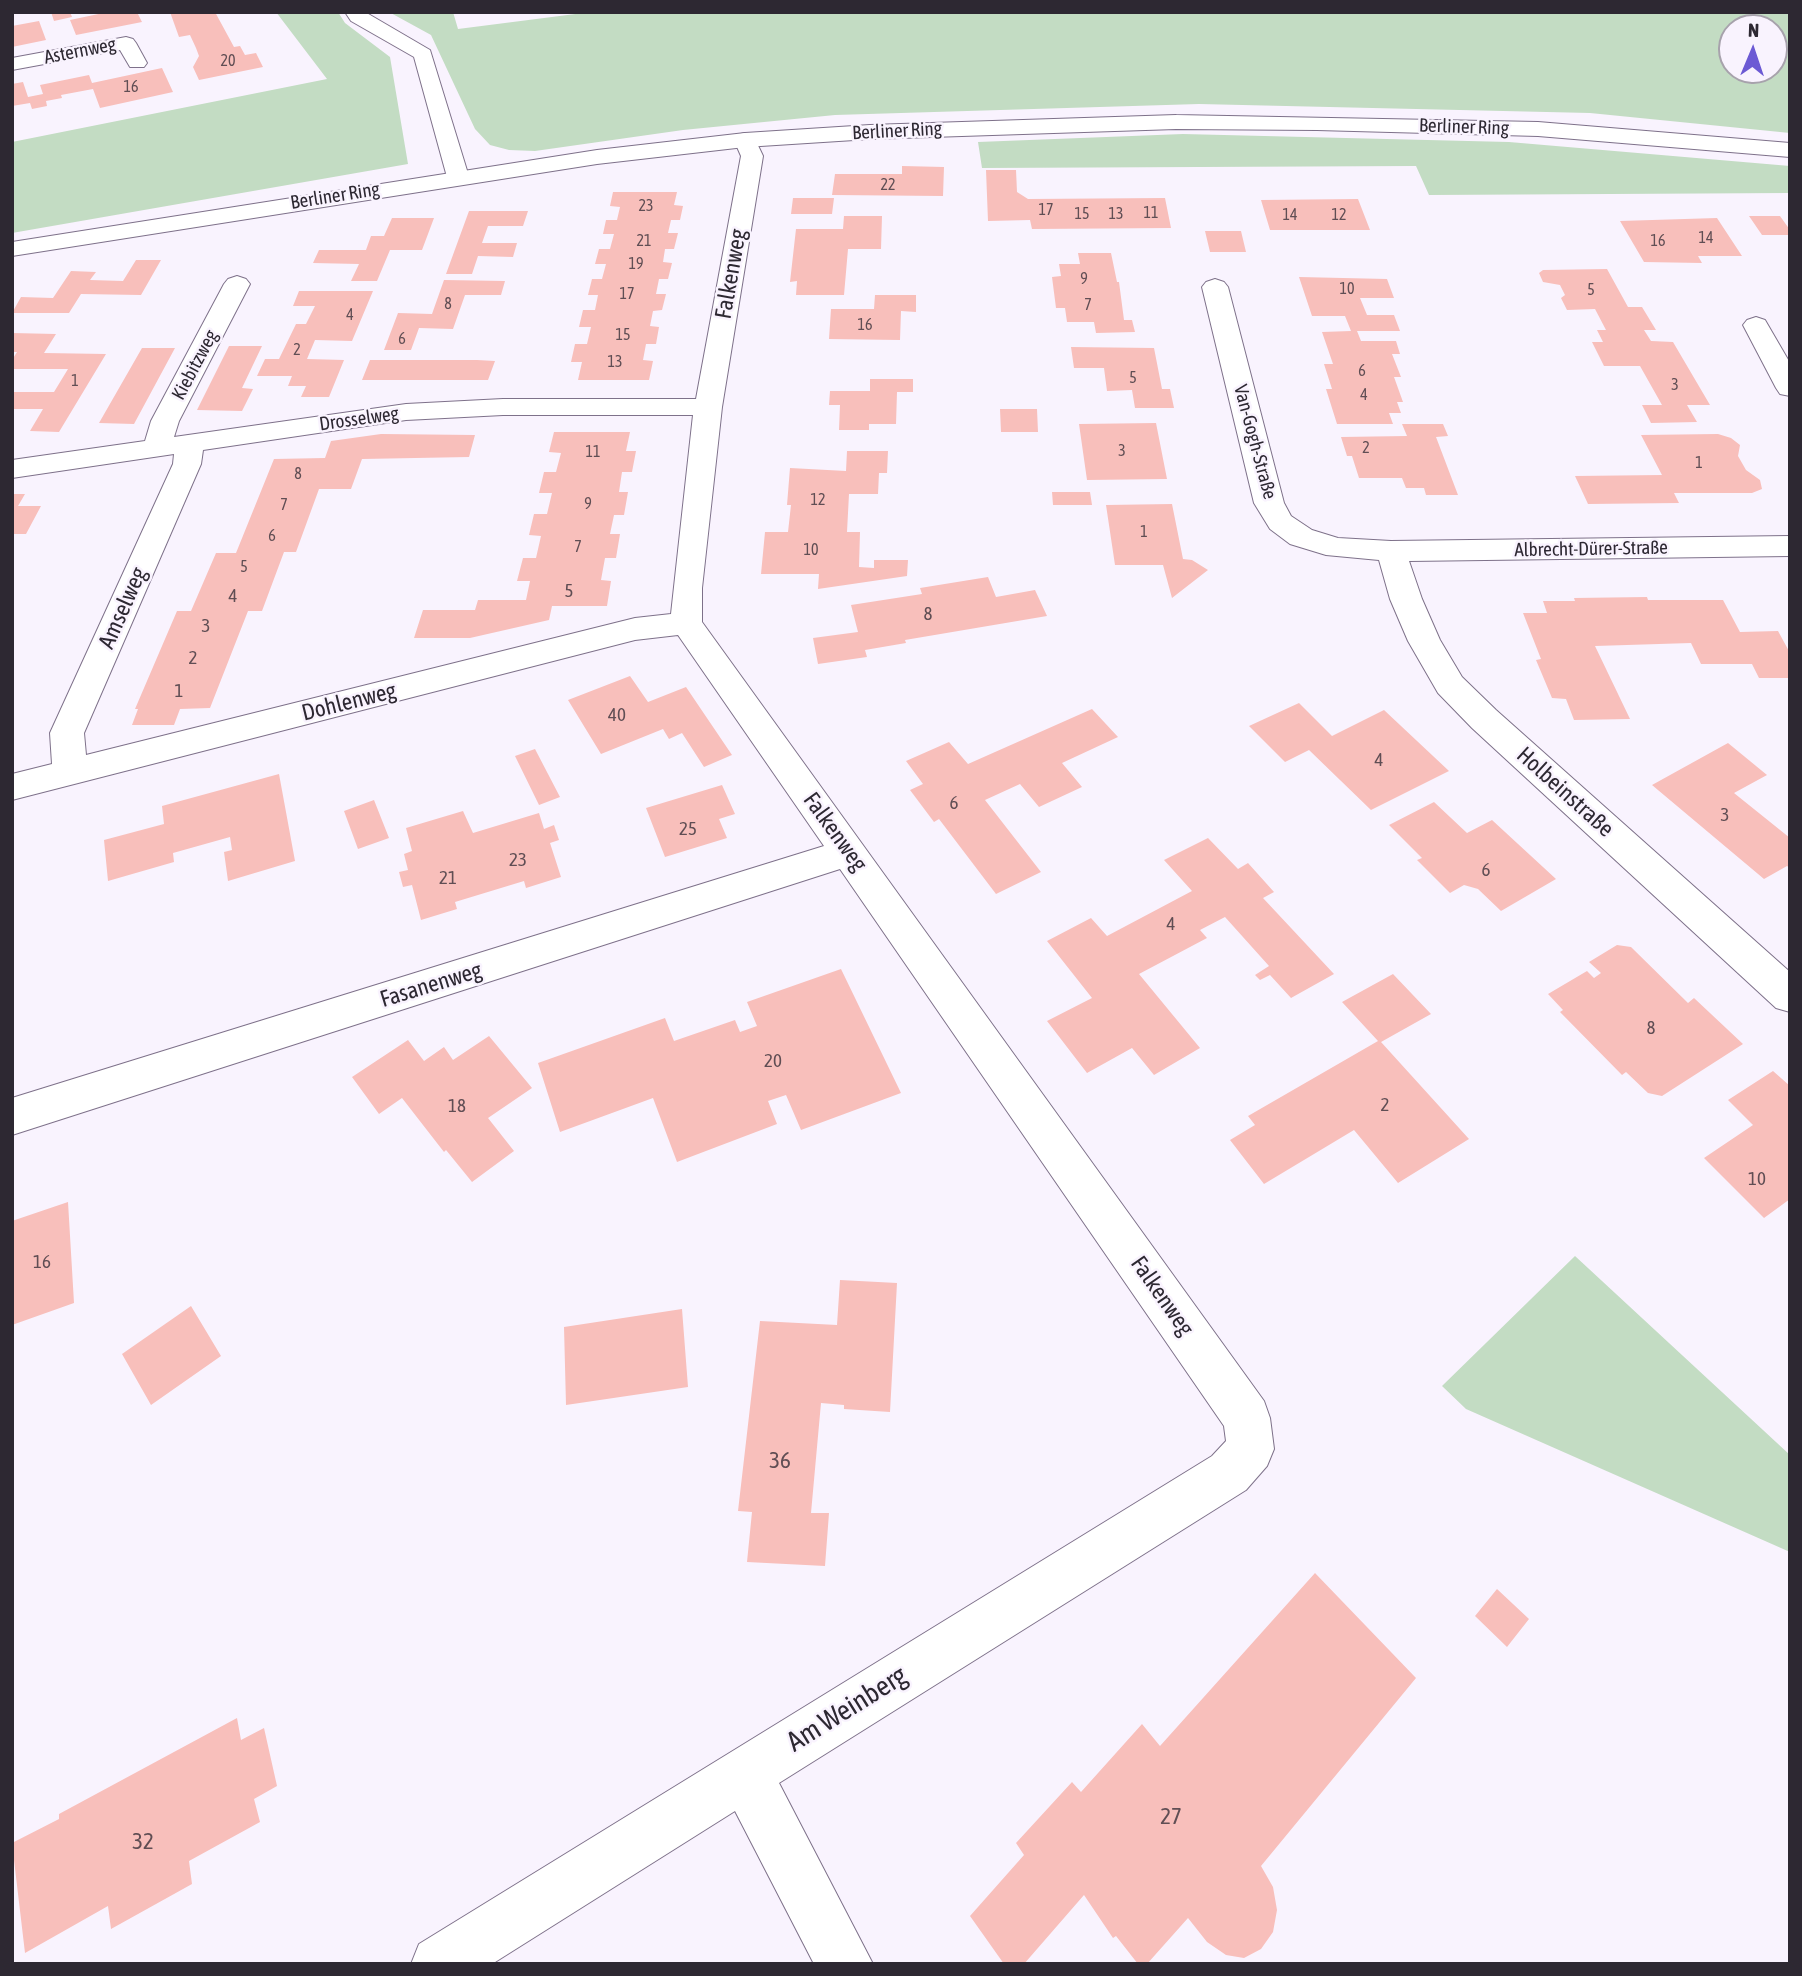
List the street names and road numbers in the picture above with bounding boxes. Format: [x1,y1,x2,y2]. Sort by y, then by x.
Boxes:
street label: Asternweg [42,33,118,69]
street label: Berliner Ring [1419,114,1509,140]
street label: Berliner Ring [851,117,943,145]
street label: Berliner Ring [289,178,381,214]
street label: Falkenweg [710,227,752,321]
street label: Kiebitzweg [167,326,223,404]
street label: Van-Gogh-Straße [1229,382,1281,502]
street label: Drosselweg [318,402,400,436]
street label: Albrecht-Dürer-Straße [1514,536,1668,562]
street label: Amselweg [93,563,153,653]
street label: Dohlenweg [299,677,399,727]
street label: Holbeinstraße [1511,741,1619,843]
street label: Falkenweg [797,787,873,877]
street label: Fasanenweg [377,956,485,1014]
street label: Falkenweg [1125,1251,1199,1341]
street label: Am Weinberg [781,1659,913,1759]

